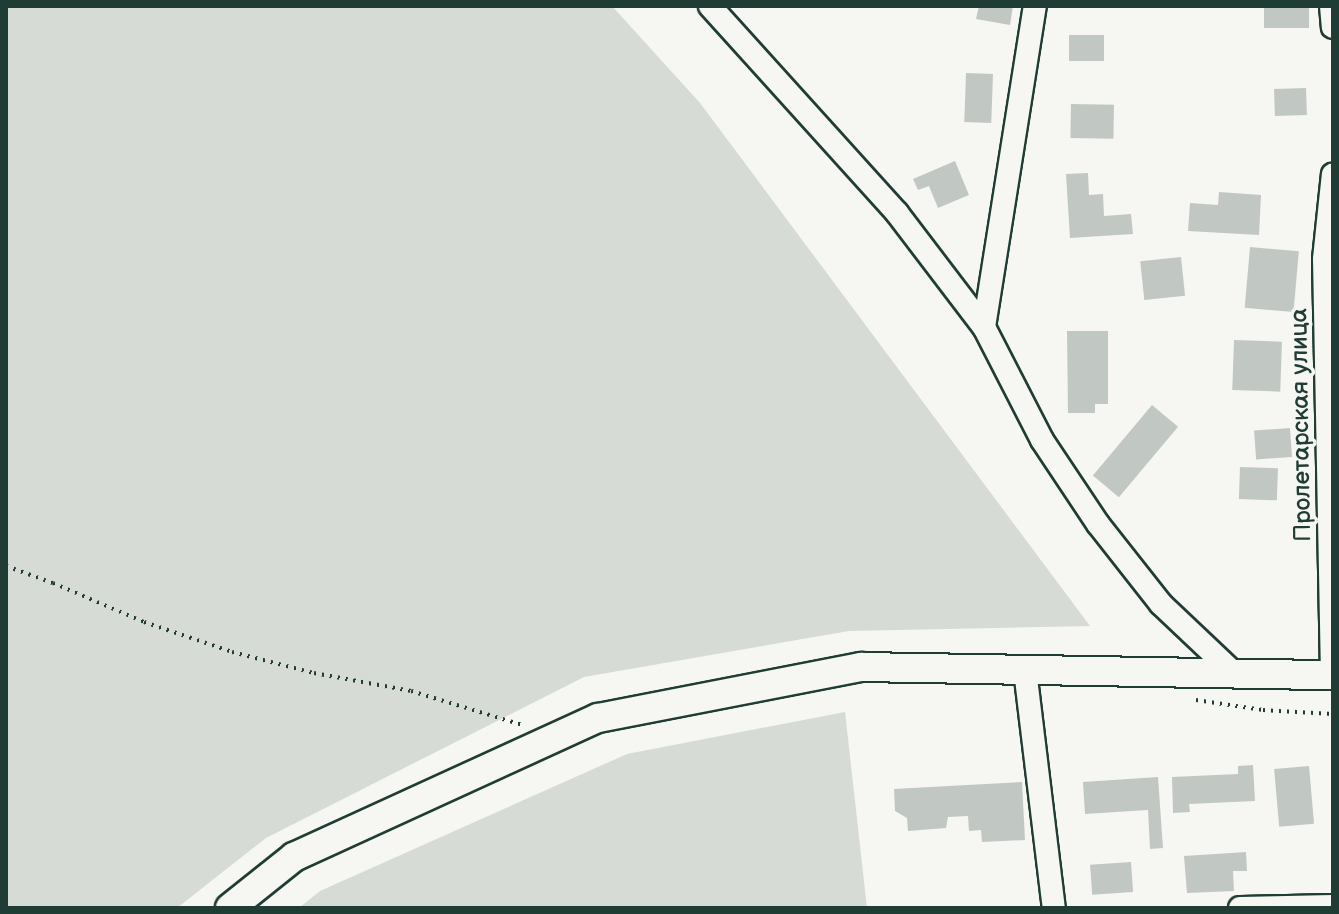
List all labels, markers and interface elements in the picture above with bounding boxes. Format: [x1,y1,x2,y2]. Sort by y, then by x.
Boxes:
street label: Пролетарская улица [1285,308,1317,542]

